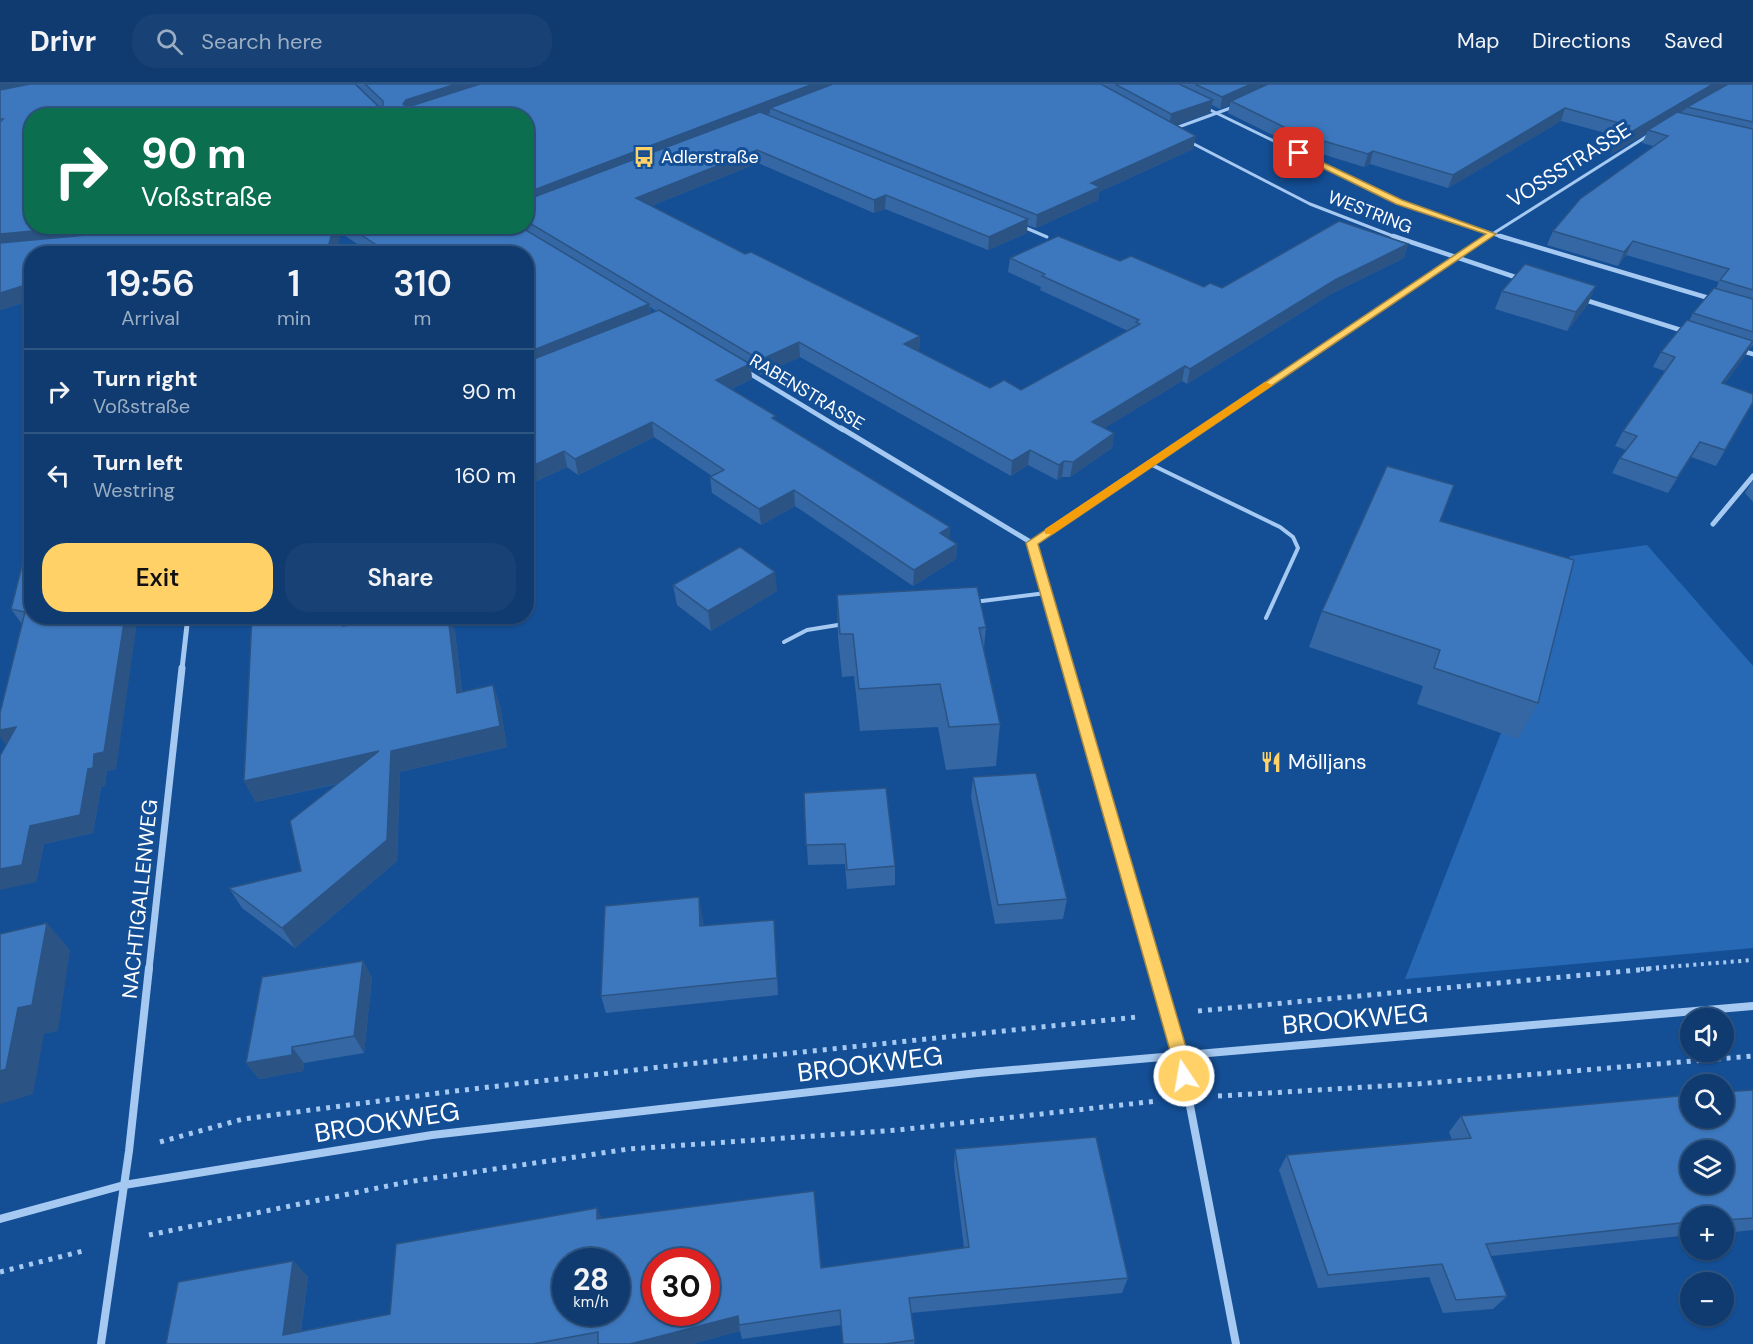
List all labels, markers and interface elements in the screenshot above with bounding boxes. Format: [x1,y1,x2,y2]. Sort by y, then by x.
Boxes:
search box [132,14,552,68]
text: Drivr [30,23,96,60]
icon: search [153,25,186,58]
text: Search here [201,27,323,56]
text: Map [1457,27,1499,55]
text: Directions [1532,27,1631,55]
text: Saved [1664,27,1723,55]
street label: VOSSSTRASSE [1502,116,1636,214]
text: 90 m [141,126,247,181]
pin [1273,127,1324,178]
icon: right [42,132,120,210]
icon: arrive [1282,136,1315,169]
bus stop icon: Adlerstraße [632,145,656,169]
place label: Adlerstraße [661,145,759,169]
text: Voßstraße [141,179,272,214]
street label: WESTRING [1324,185,1416,239]
text: 19:56 [106,260,195,307]
text: 1 [288,260,300,307]
text: 310 [393,260,452,307]
text: Arrival [121,305,180,331]
text: min [277,305,311,331]
text: m [414,305,431,331]
street label: RABENSTRASSE [745,348,869,436]
text: Turn right [93,364,198,393]
icon: right [42,375,75,408]
text: 90 m [462,377,516,406]
text: Voßstraße [93,393,190,419]
text: Turn left [93,448,183,477]
icon: left [42,459,75,492]
text: 160 m [455,461,516,490]
text: Westring [93,477,175,503]
button: Exit [42,543,273,612]
button: Share [285,543,516,612]
place label: Mölljans [1288,748,1367,776]
restaurant icon: Mölljans [1259,750,1283,774]
street label: NACHTIGALLENWEG [116,798,164,1000]
street label: BROOKWEG [1281,996,1429,1042]
map controls [1680,1008,1734,1326]
button: sound [1680,1008,1734,1062]
street label: BROOKWEG [795,1038,945,1090]
position arrow [1152,1044,1216,1108]
button: search [1680,1074,1734,1128]
street label: BROOKWEG [312,1094,462,1150]
button: layers [1680,1140,1734,1194]
button: + [1680,1206,1734,1260]
speed limit sign: 30 [642,1248,720,1326]
text: 28 [573,1260,609,1299]
button: − [1680,1272,1734,1326]
text: km/h [573,1292,609,1312]

